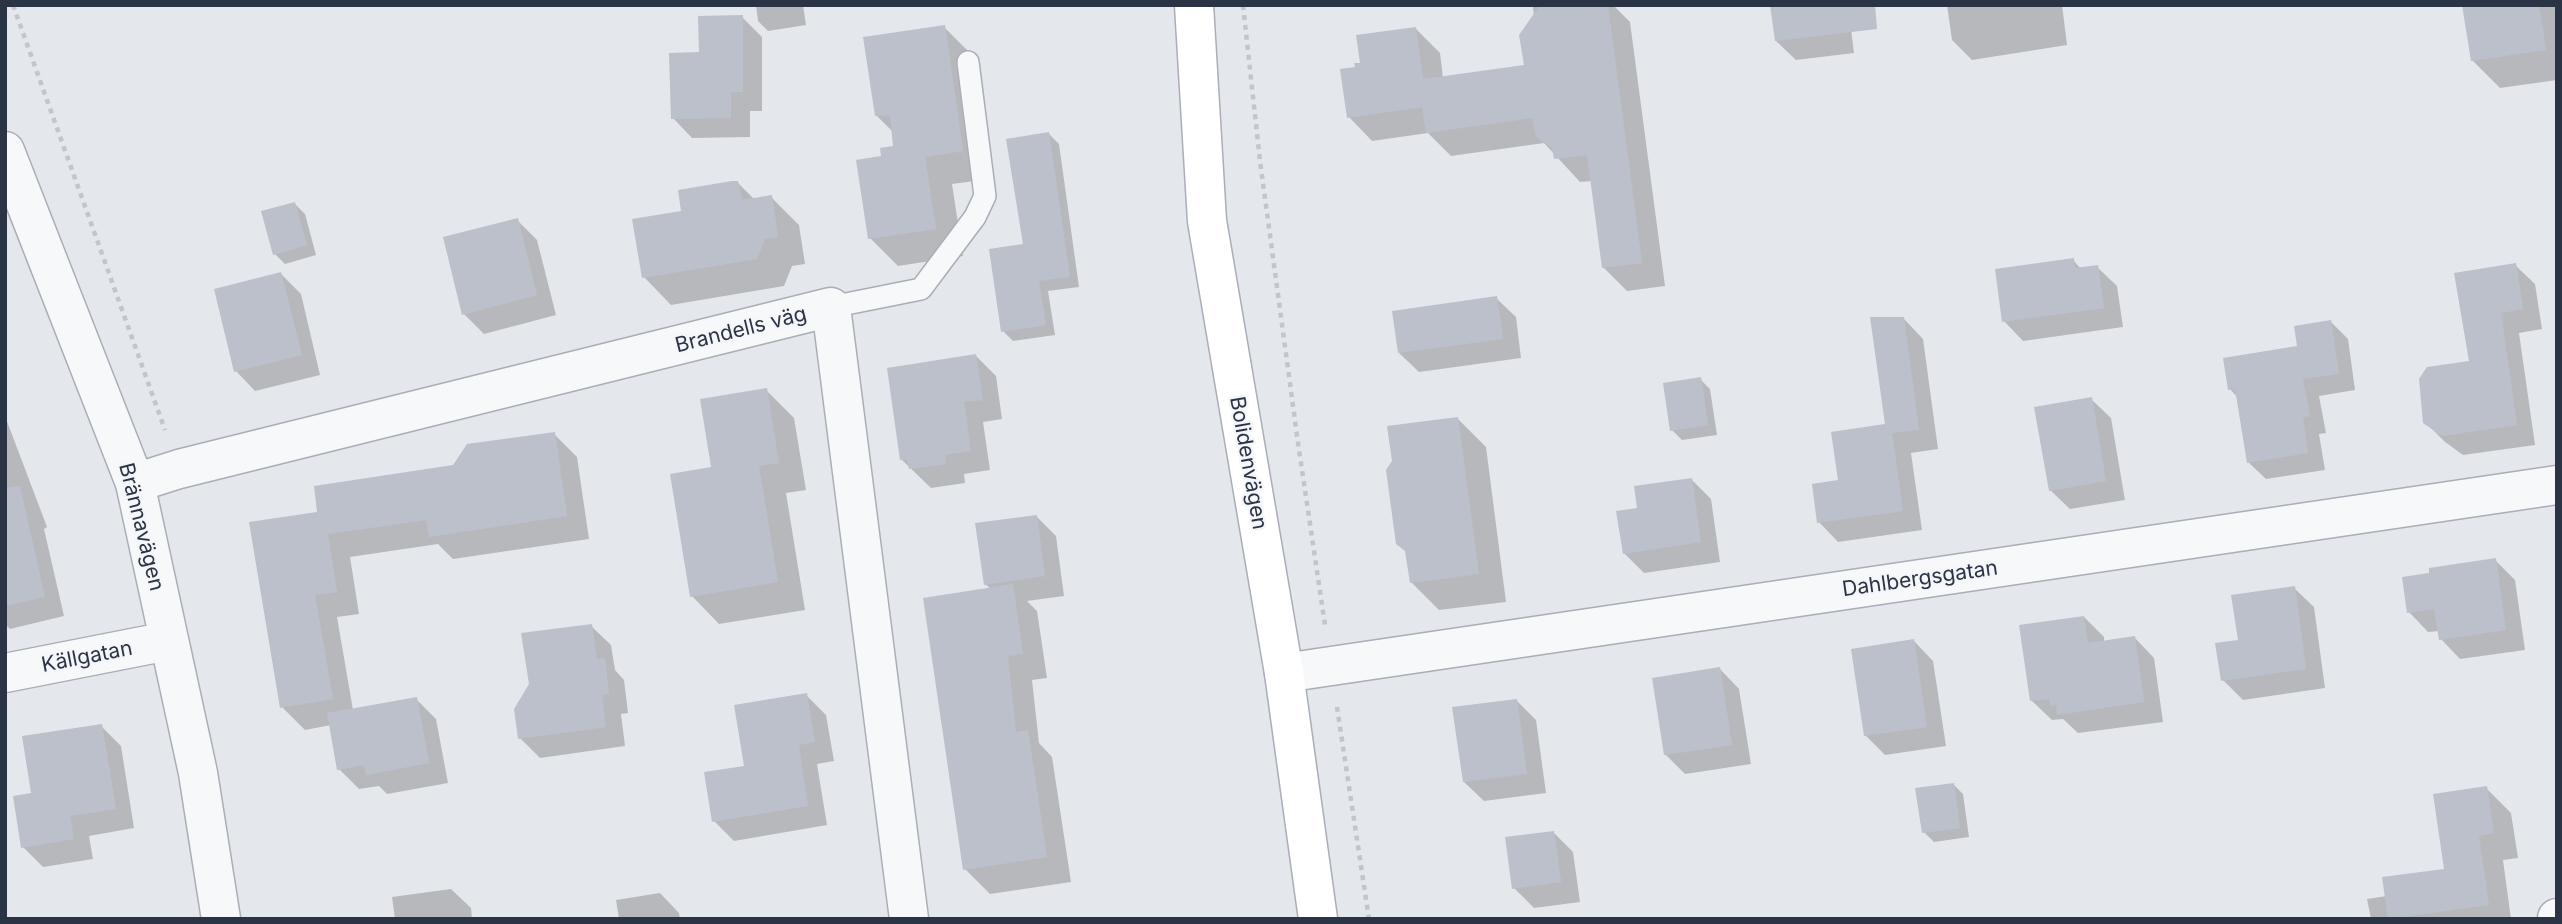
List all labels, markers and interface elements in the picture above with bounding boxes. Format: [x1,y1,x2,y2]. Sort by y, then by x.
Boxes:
street label: Brandells väg [673,302,809,358]
street label: Bolidenvägen [1224,394,1272,532]
street label: Brännavägen [113,461,169,593]
street label: Dahlbergsgatan [1841,556,1999,602]
street label: Källgatan [39,636,135,678]

